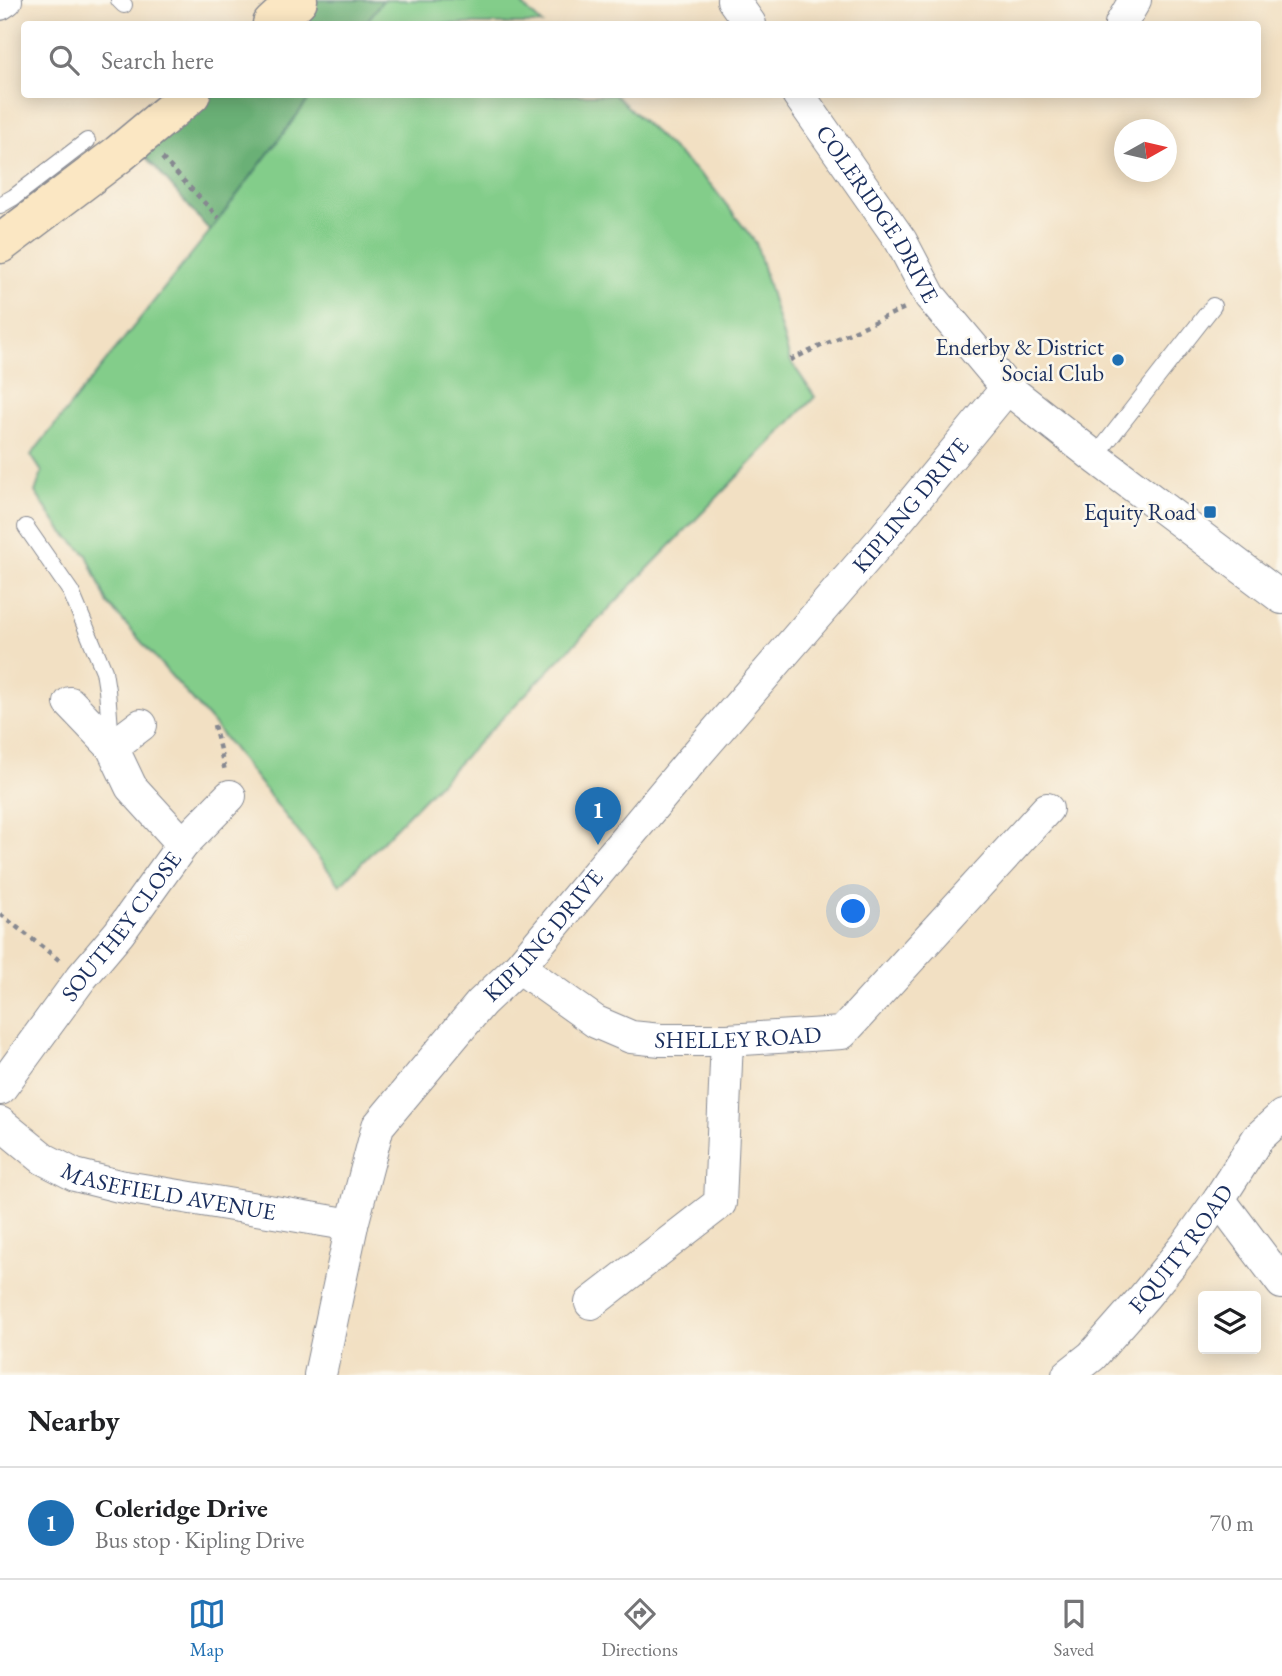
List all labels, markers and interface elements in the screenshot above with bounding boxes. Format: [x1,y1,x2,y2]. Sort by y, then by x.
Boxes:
search box [21,21,1261,98]
icon: search [45,41,83,79]
text: Search here [101,43,214,77]
street label: COLERIDGE DRIVE [809,119,946,308]
north arrow [1114,119,1177,182]
place label: Enderby & District Social Club [935,332,1105,388]
marker: Enderby & District Social Club [1110,352,1126,368]
street label: KIPLING DRIVE [845,431,975,579]
place label: Equity Road [1084,497,1196,527]
marker: Equity Road [1202,504,1218,520]
pin: 1 [575,787,621,845]
street label: SOUTHEY CLOSE [54,845,188,1007]
street label: KIPLING DRIVE [477,863,609,1008]
your location [836,894,870,928]
street label: SHELLEY ROAD [653,1019,822,1055]
street label: MASEFIELD AVENUE [56,1155,278,1227]
street label: EQUITY ROAD [1122,1178,1240,1320]
map controls [1198,1291,1261,1354]
button: layers [1198,1291,1261,1354]
text: Nearby [28,1401,120,1440]
text: Coleridge Drive [95,1491,268,1525]
text: 1 [45,1508,57,1538]
text: 70 m [1209,1508,1254,1538]
text: Bus stop · Kipling Drive [95,1525,304,1555]
tab: Map [188,1595,226,1662]
tab: Directions [601,1595,678,1662]
tab: Saved [1053,1595,1094,1662]

